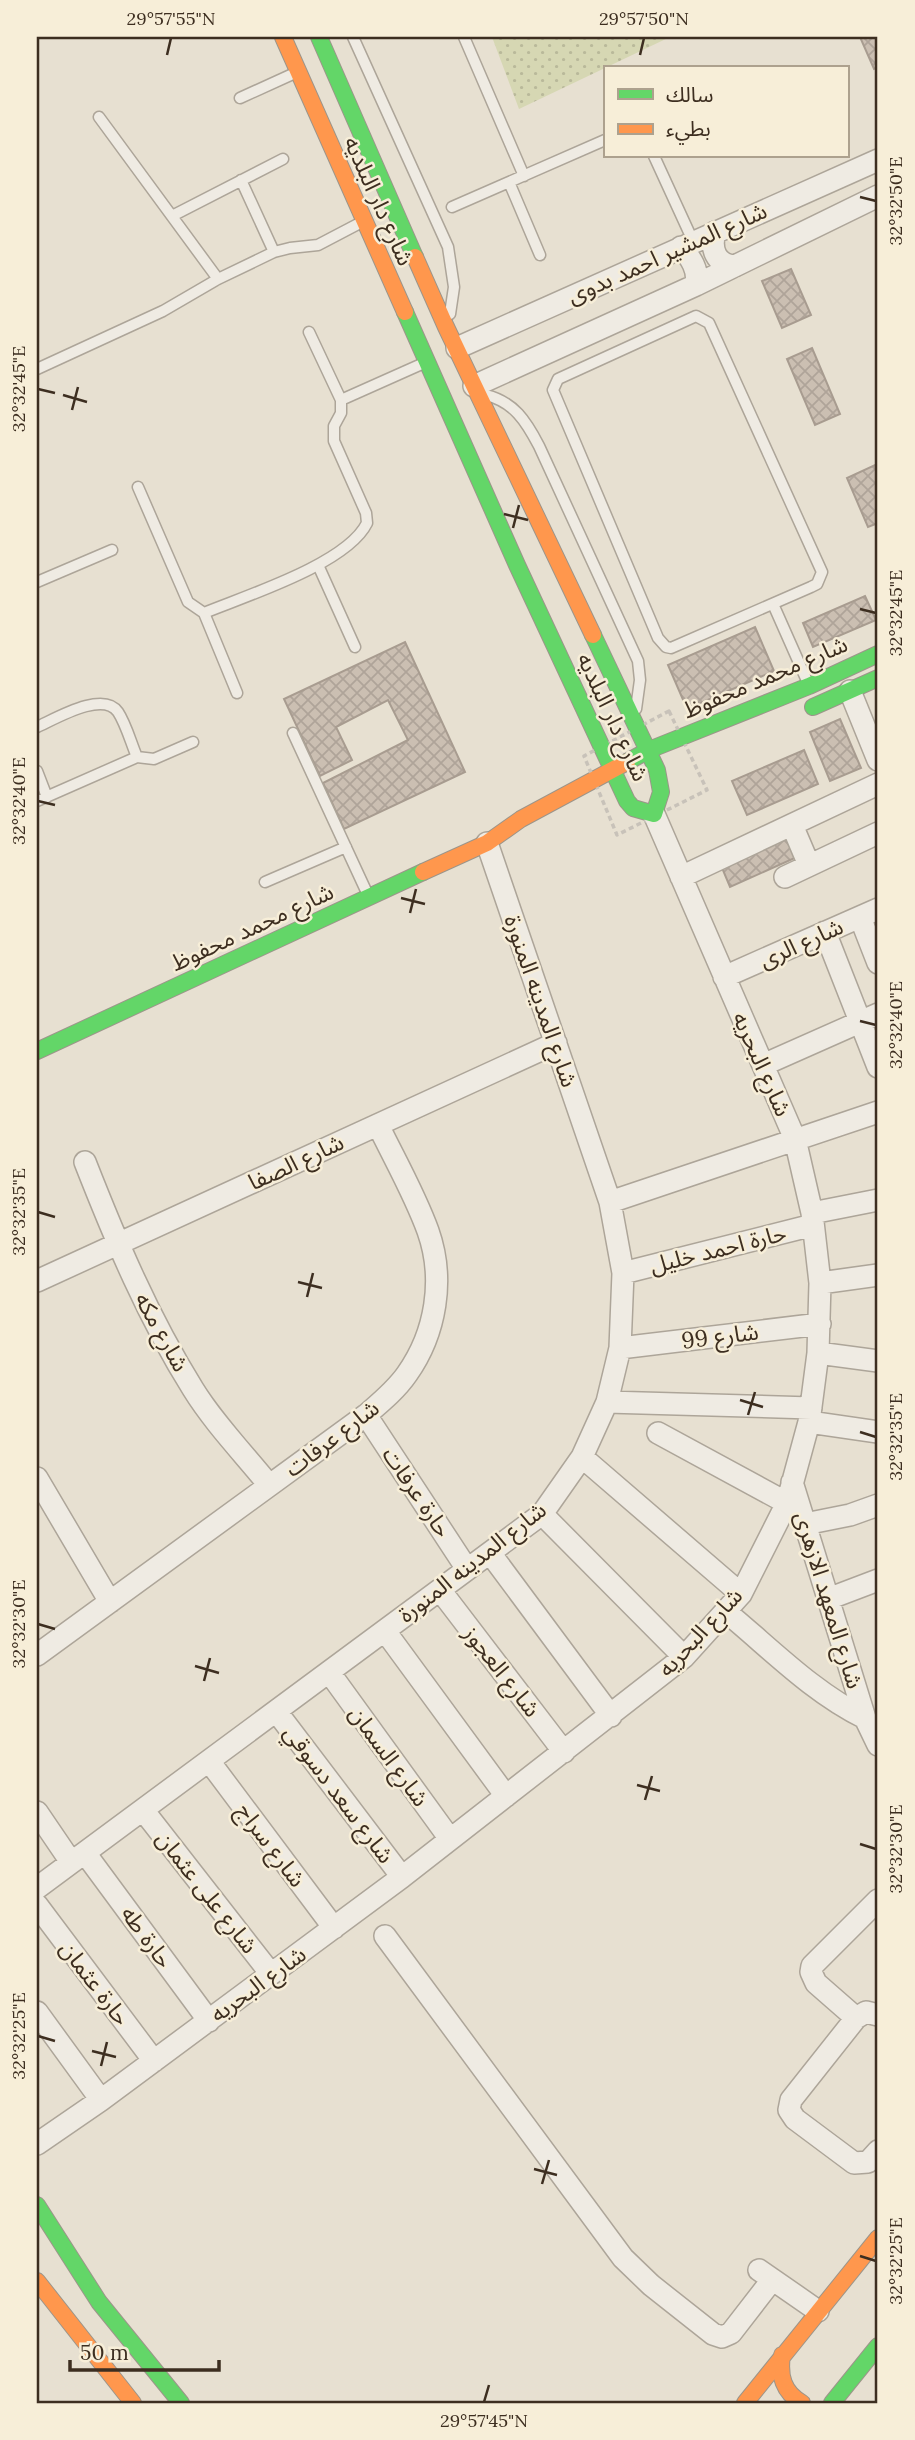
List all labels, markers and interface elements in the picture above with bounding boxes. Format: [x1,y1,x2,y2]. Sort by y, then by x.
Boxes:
text: 29°57'55"N [127,7,215,30]
text: 29°57'50"N [599,7,689,30]
legend [604,66,848,158]
text: سالك [666,81,713,108]
text: بطيء [666,115,711,145]
street label: شارع دار البلديه [335,132,421,271]
text: 32°32'50"E [884,157,907,245]
street label: شارع المشير احمد بدوى [562,195,772,312]
text: 32°32'45"E [7,346,30,432]
text: 32°32'45"E [884,570,907,656]
street label: شارع محمد محفوظ [678,629,853,727]
street label: شارع دار البلديه [568,648,656,787]
text: 32°32'40"E [7,757,30,845]
street label: شارع محمد محفوظ [166,876,339,980]
street label: شارع المدينه المنورة [496,911,585,1092]
street label: شارع الرى [754,911,849,977]
text: 32°32'40"E [884,981,907,1069]
street label: شارع البحريه [724,1007,798,1122]
street label: شارع الصفا [243,1127,350,1199]
text: 32°32'35"E [7,1168,30,1256]
street label: حارة احمد خليل [647,1218,789,1279]
street label: شارع مكه [126,1287,196,1378]
street label: شارع 99 [680,1316,761,1358]
street label: شارع عرفات [279,1393,386,1485]
text: 32°32'35"E [884,1393,907,1481]
street label: حارة عرفات [377,1441,458,1542]
street label: شارع المدينه المنورة [392,1495,553,1631]
street label: شارع المعهد الازهرى [786,1508,870,1693]
text: 32°32'30"E [7,1579,30,1669]
street label: شارع البحريه [651,1581,750,1684]
street label: شارع العجوز [455,1618,547,1724]
street label: شارع السمان [341,1700,436,1814]
street label: شارع سعد دسوقي [275,1719,401,1871]
street label: شارع سراج [228,1797,312,1894]
text: 32°32'30"E [884,1804,907,1894]
street label: شارع على عثمان [148,1824,264,1961]
street label: حارة طه [115,1900,180,1973]
street label: حارة عثمان [54,1934,137,2031]
street label: شارع البحريه [204,1939,313,2030]
text: 32°32'25"E [7,1992,30,2080]
text: 32°32'25"E [884,2217,907,2305]
scale bar [70,2328,219,2372]
text: 50 m [80,2339,129,2366]
text: 29°57'45"N [440,2409,528,2432]

